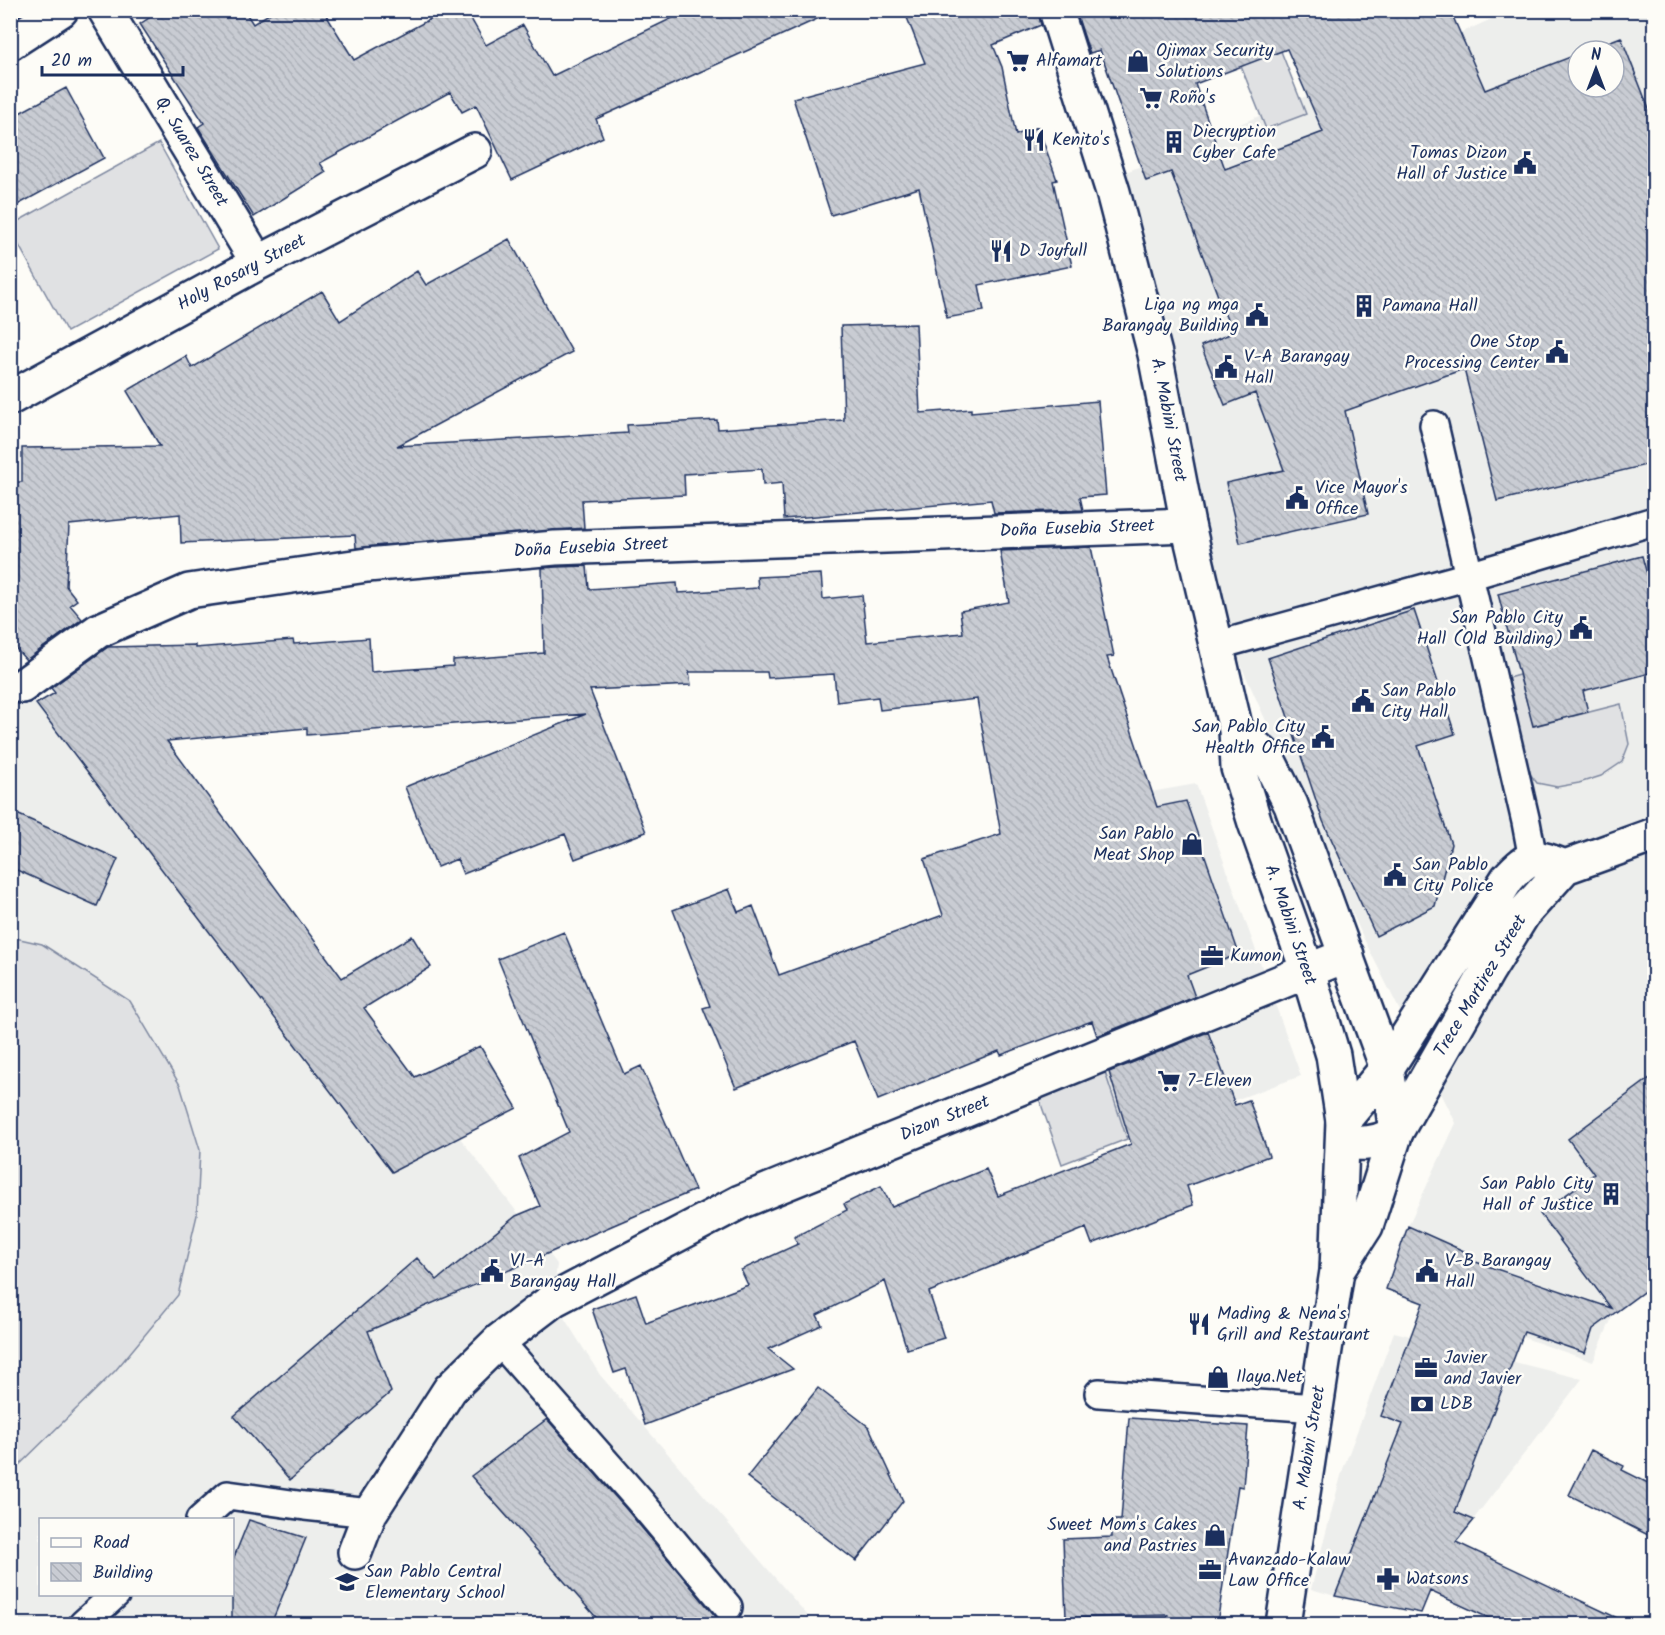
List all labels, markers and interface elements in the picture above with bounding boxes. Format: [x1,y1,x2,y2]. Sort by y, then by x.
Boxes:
place label: Ojimax Security Solutions [1156,37,1274,87]
scale bar [42,39,183,77]
north arrow [1566,39,1626,99]
text: N [1591,43,1601,68]
text: 20 m [51,47,92,76]
place label: Alfamart [1036,47,1103,76]
supermarket icon: Alfamart [1005,48,1031,74]
shop icon: Ojimax Security Solutions [1125,48,1151,74]
place label: Roño's [1169,84,1216,113]
supermarket icon: Roño's [1138,85,1164,111]
street label: Q. Suarez Street [147,91,236,214]
place label: Diecryption Cyber Cafe [1192,118,1276,168]
place label: Kenito's [1052,126,1110,155]
restaurant icon: Kenito's [1021,127,1047,153]
building icon: Diecryption Cyber Cafe [1161,129,1187,155]
place label: Tomas Dizon Hall of Justice [1396,139,1507,189]
public building icon: Tomas Dizon Hall of Justice [1512,150,1538,176]
street label: Holy Rosary Street [172,226,313,319]
place label: D Joyfull [1019,237,1088,266]
restaurant icon: D Joyfull [988,238,1014,264]
place label: Liga ng mga Barangay Building [1102,291,1239,341]
place label: Pamana Hall [1382,292,1478,321]
building icon: Pamana Hall [1351,293,1377,319]
public building icon: Liga ng mga Barangay Building [1244,302,1270,328]
place label: One Stop Processing Center [1405,328,1540,378]
public building icon: One Stop Processing Center [1544,339,1570,365]
place label: V-A Barangay Hall [1244,343,1350,393]
public building icon: V-A Barangay Hall [1213,354,1239,380]
street label: A. Mabini Street [1142,356,1194,485]
place label: Vice Mayor's Office [1315,474,1408,524]
public building icon: Vice Mayor's Office [1284,485,1310,511]
street label: Doña Eusebia Street [999,512,1156,546]
street label: Doña Eusebia Street [513,529,670,567]
place label: San Pablo City Hall (Old Building) [1417,604,1564,654]
public building icon: San Pablo City Hall (Old Building) [1568,615,1594,641]
place label: San Pablo City Hall [1381,677,1456,727]
public building icon: San Pablo City Hall [1350,688,1376,714]
place label: San Pablo City Health Office [1192,713,1306,763]
public building icon: San Pablo City Health Office [1310,724,1336,750]
place label: San Pablo Meat Shop [1093,820,1174,870]
shop icon: San Pablo Meat Shop [1179,831,1205,857]
place label: San Pablo City Police [1413,851,1493,901]
street label: A. Mabini Street [1256,861,1324,990]
public building icon: San Pablo City Police [1382,862,1408,888]
street label: Trece Martirez Street [1427,908,1536,1063]
place label: Kumon [1230,942,1281,971]
office icon: Kumon [1199,943,1225,969]
place label: 7-Eleven [1187,1067,1252,1096]
supermarket icon: 7-Eleven [1156,1068,1182,1094]
street label: Dizon Street [896,1087,995,1150]
place label: San Pablo City Hall of Justice [1480,1170,1594,1220]
building icon: San Pablo City Hall of Justice [1598,1181,1624,1207]
place label: VI-A Barangay Hall [510,1247,616,1297]
place label: V-B Barangay Hall [1445,1247,1551,1297]
public building icon: VI-A Barangay Hall [479,1258,505,1284]
public building icon: V-B Barangay Hall [1414,1258,1440,1284]
place label: Mading & Nena's Grill and Restaurant [1217,1300,1371,1350]
restaurant icon: Mading & Nena's Grill and Restaurant [1186,1311,1212,1337]
place label: Javier and Javier [1444,1344,1522,1394]
office icon: Javier and Javier [1413,1355,1439,1381]
place label: Ilaya.Net [1236,1363,1304,1392]
shop icon: Ilaya.Net [1205,1364,1231,1390]
street label: A. Mabini Street [1286,1383,1334,1512]
place label: LDB [1440,1390,1473,1419]
bank icon: LDB [1409,1391,1435,1417]
place label: Sweet Mom's Cakes and Pastries [1047,1511,1197,1561]
legend [39,1518,234,1596]
shop icon: Sweet Mom's Cakes and Pastries [1202,1522,1228,1548]
text: Road [93,1529,130,1558]
place label: Avanzado-Kalaw Law Office [1228,1546,1351,1596]
office icon: Avanzado-Kalaw Law Office [1197,1557,1223,1583]
place label: San Pablo Central Elementary School [365,1558,506,1608]
text: Building [93,1559,153,1588]
place label: Watsons [1406,1565,1469,1594]
pharmacy icon: Watsons [1375,1566,1401,1592]
school or university icon: San Pablo Central Elementary School [334,1569,360,1595]

